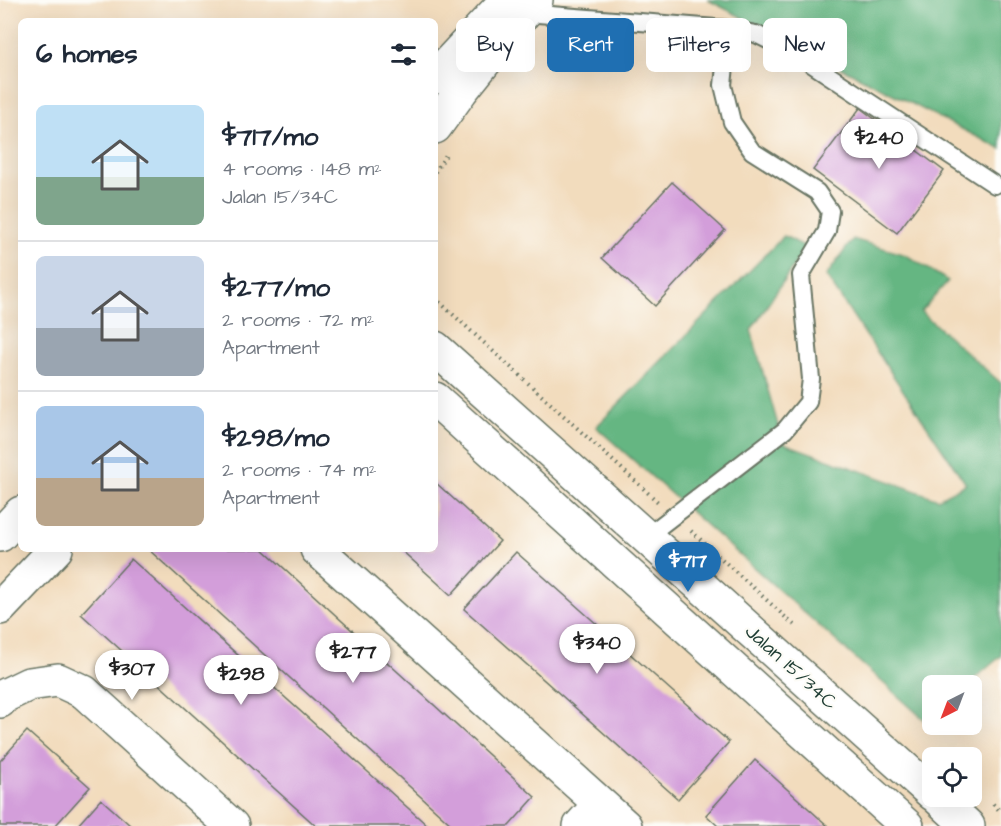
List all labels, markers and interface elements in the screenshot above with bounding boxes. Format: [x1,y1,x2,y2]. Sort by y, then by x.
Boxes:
chip: Buy [456,18,535,72]
chip: Rent [547,18,634,72]
chip: Filters [646,18,751,72]
chip: New [763,18,847,72]
text: 6 homes [36,36,138,72]
icon: filters [387,38,420,71]
text: $717/mo [222,119,318,155]
pin: $240 [843,119,915,170]
text: $240 [855,124,903,152]
icon: home [84,129,156,201]
text: 4 rooms · 148 m² [222,155,382,183]
text: Jalan 15/34C [222,183,338,211]
text: $277/mo [222,270,330,306]
icon: home [84,280,156,352]
text: 2 rooms · 72 m² [222,306,374,334]
text: Apartment [222,334,320,362]
text: $298/mo [222,420,330,456]
icon: home [84,430,156,502]
text: 2 rooms · 74 m² [222,456,376,484]
text: Apartment [222,484,320,512]
pin: $717 [652,542,724,593]
text: $717 [669,547,707,575]
street label: Jalan 15/34C [739,618,843,716]
pin: $340 [561,624,633,675]
text: $340 [573,629,621,657]
pin: $277 [317,633,389,684]
text: $277 [329,638,377,666]
pin: $307 [96,650,168,701]
text: $307 [109,655,155,683]
pin: $298 [205,655,277,706]
text: $298 [218,660,264,688]
north arrow [922,675,982,735]
map controls [922,675,982,807]
button: locate [922,747,982,807]

